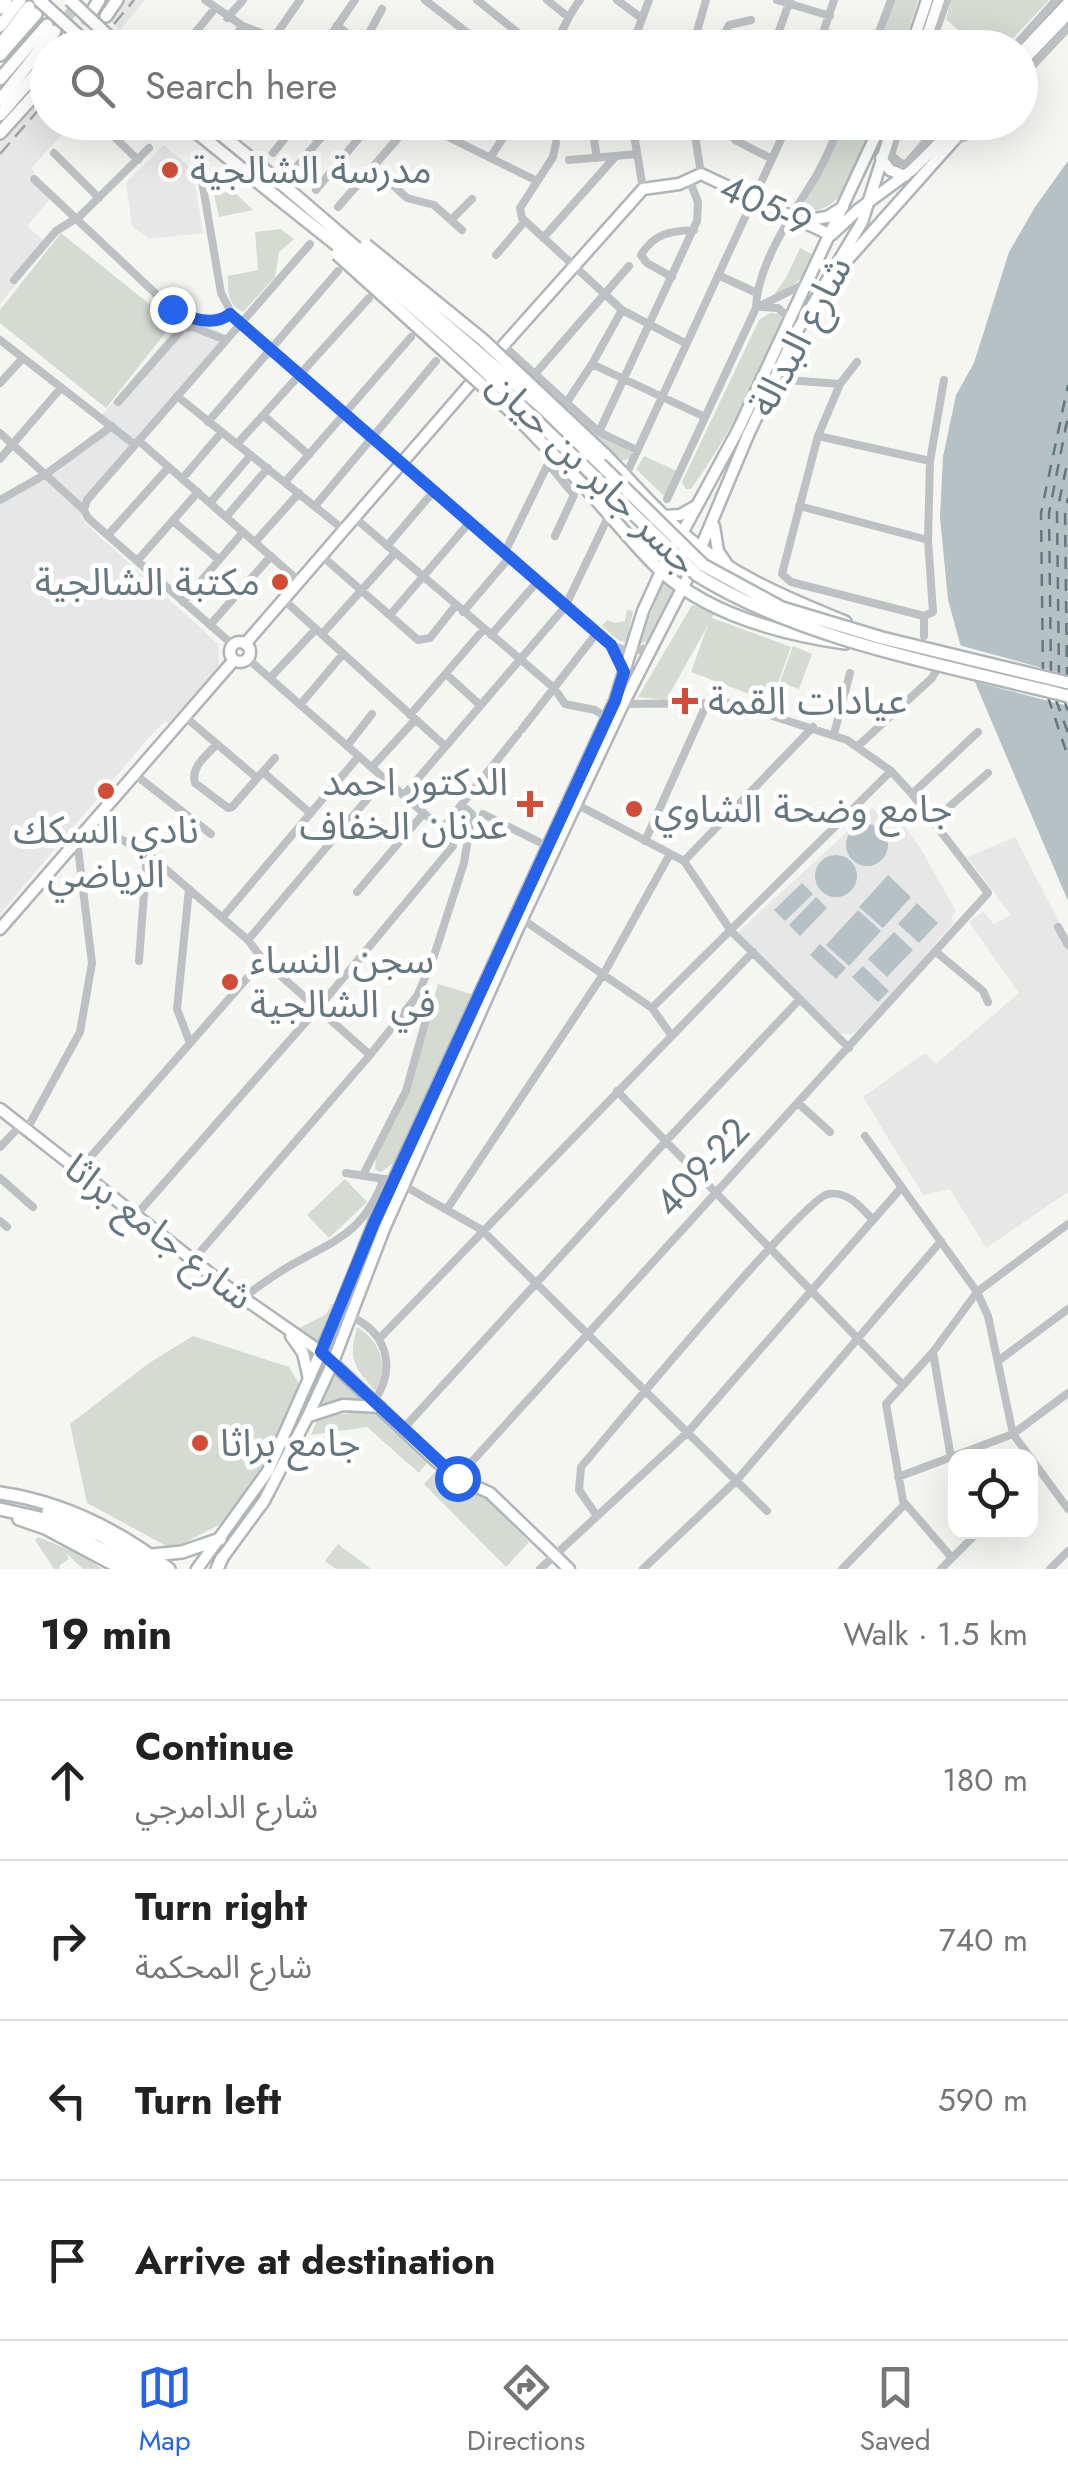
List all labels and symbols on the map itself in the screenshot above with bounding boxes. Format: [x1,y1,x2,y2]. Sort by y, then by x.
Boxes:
place label: مدرسة الشالجية [190,142,432,197]
marker: مدرسة الشالجية [159,159,181,181]
street label: 405-9 [711,159,821,250]
street label: شارع البدالة [734,246,866,426]
route end [150,287,196,333]
street label: جسر جابر بن حيان [476,358,711,588]
place label: مكتبة الشالجية [35,554,260,609]
marker: مكتبة الشالجية [269,571,291,593]
place label: عيادات القمة [708,673,907,728]
marker: عيادات القمة [672,688,698,714]
place label: الدكتور احمد عدنان الخفاف [300,754,508,853]
marker: نادي السكك الرياضي [95,780,117,802]
place label: جامع وضحة الشاوي [654,781,953,838]
marker: الدكتور احمد عدنان الخفاف [517,791,543,817]
marker: جامع وضحة الشاوي [623,798,645,820]
place label: نادي السكك الرياضي [13,802,199,903]
place label: سجن النساء في الشالجية [250,932,435,1033]
marker: سجن النساء في الشالجية [219,971,241,993]
street label: 409-22 [641,1105,762,1229]
street label: شارع جامع براثا [53,1140,265,1324]
place label: جامع براثا [220,1415,361,1471]
marker: جامع براثا [189,1432,211,1454]
route start [435,1456,481,1502]

